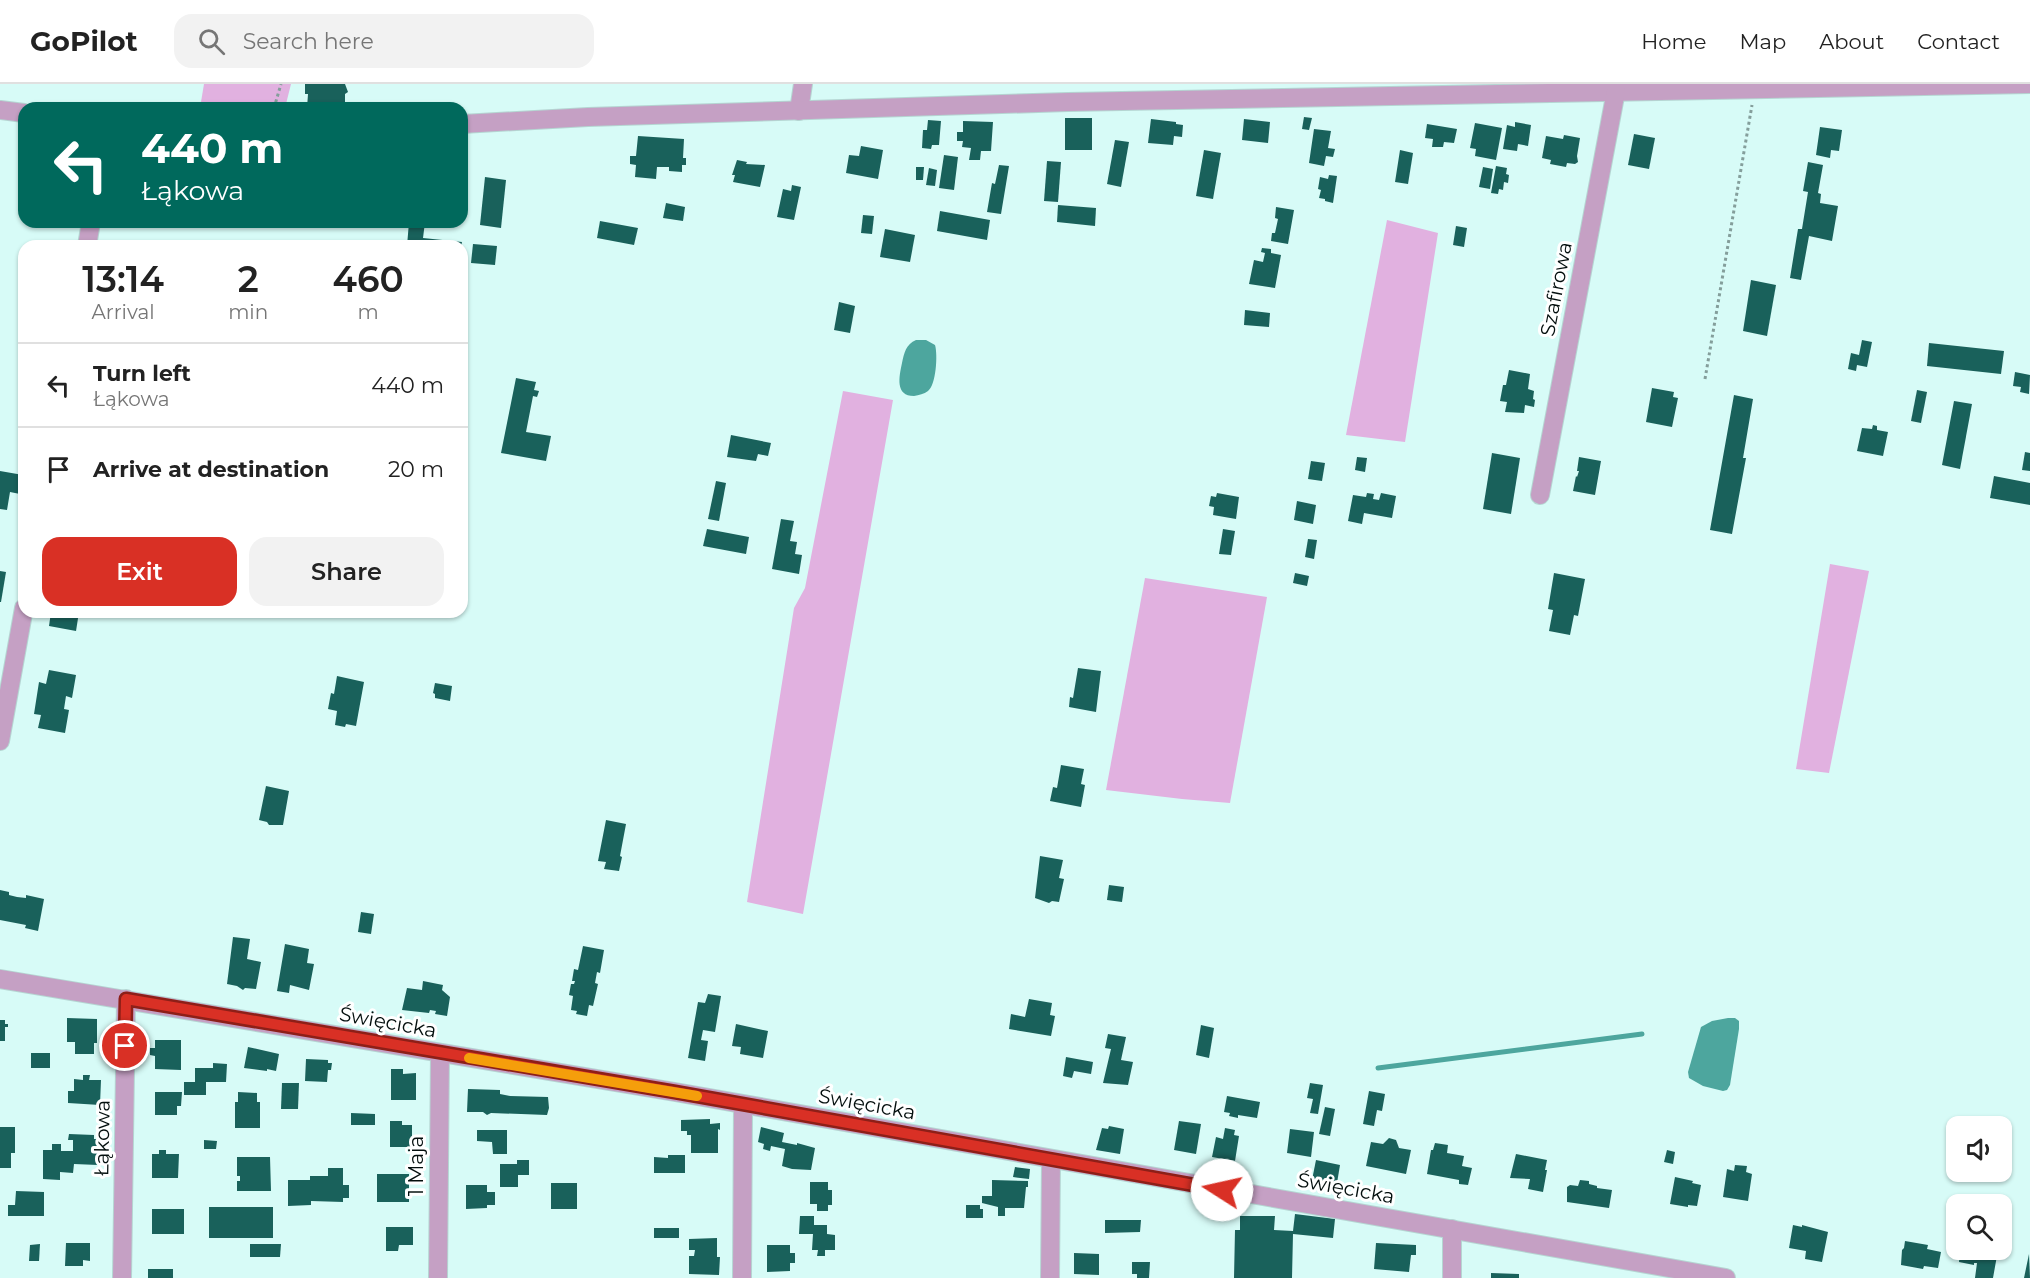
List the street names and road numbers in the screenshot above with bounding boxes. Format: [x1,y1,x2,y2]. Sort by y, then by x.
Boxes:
street label: Szafirowa [1535,240,1577,338]
street label: Święcicka [338,1002,438,1042]
street label: Święcicka [817,1084,917,1124]
street label: Łąkowa [89,1100,115,1176]
street label: 1 Maja [404,1136,428,1196]
street label: Święcicka [1296,1168,1396,1208]

